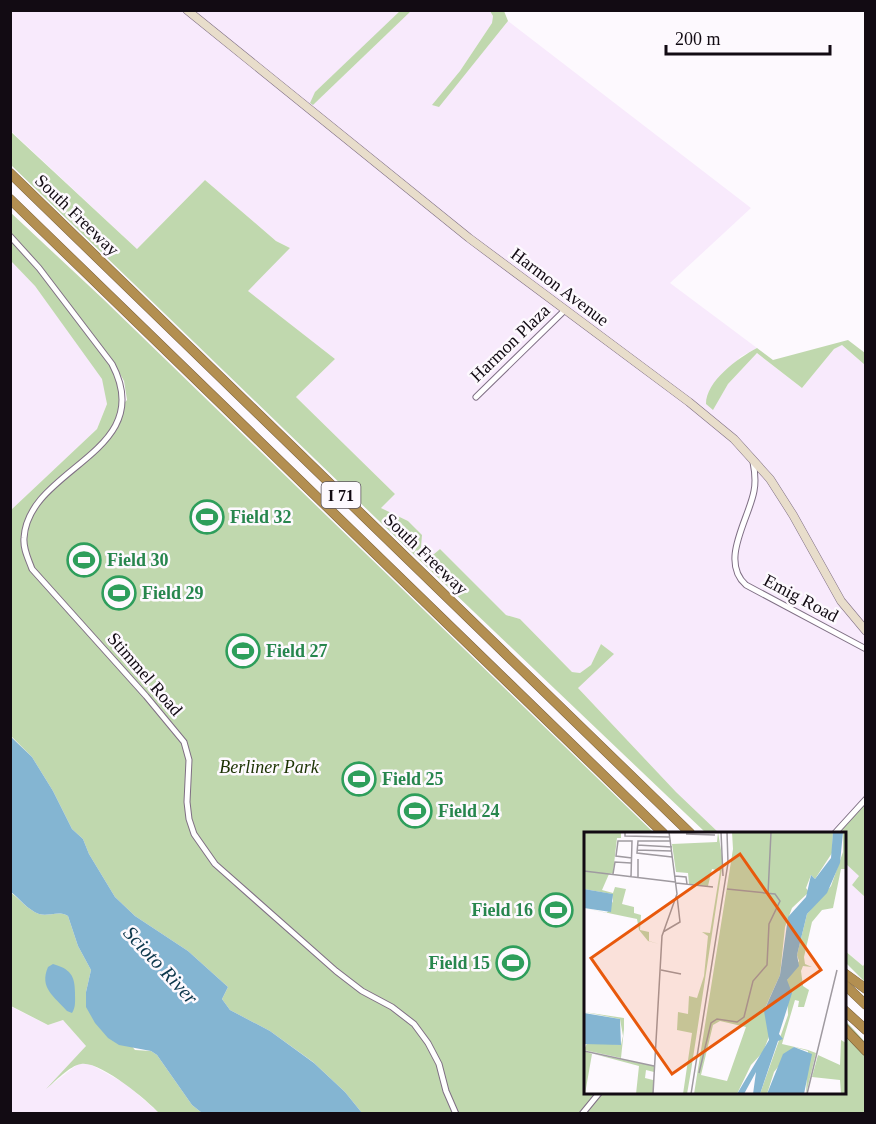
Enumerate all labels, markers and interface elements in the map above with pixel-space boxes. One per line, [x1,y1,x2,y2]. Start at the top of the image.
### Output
scale bar [666,18,830,56]
text: 200 m [675,29,721,49]
street label: South Freeway [31,170,123,260]
street label: Harmon Avenue [507,244,613,330]
street label: Harmon Plaza [466,300,554,386]
road number: I 71 [322,482,360,508]
sports icon: Field 32 [189,499,225,535]
place label: Field 32 [230,507,292,527]
street label: South Freeway [380,509,472,599]
sports icon: Field 30 [66,542,102,578]
place label: Field 30 [107,550,169,570]
street label: Emig Road [760,570,842,626]
sports icon: Field 29 [101,575,137,611]
place label: Field 29 [142,583,204,603]
street label: Stimmel Road [104,628,186,720]
sports icon: Field 27 [225,633,261,669]
place label: Field 27 [266,641,328,661]
park label: Berliner Park [219,757,320,777]
sports icon: Field 25 [341,761,377,797]
place label: Field 25 [382,769,444,789]
sports icon: Field 24 [397,793,433,829]
place label: Field 24 [438,801,500,821]
inset map [584,832,846,1094]
sports icon: Field 16 [538,892,574,928]
place label: Field 16 [472,900,533,920]
water label: Scioto River [119,922,203,1009]
sports icon: Field 15 [495,945,531,981]
place label: Field 15 [429,953,490,973]

